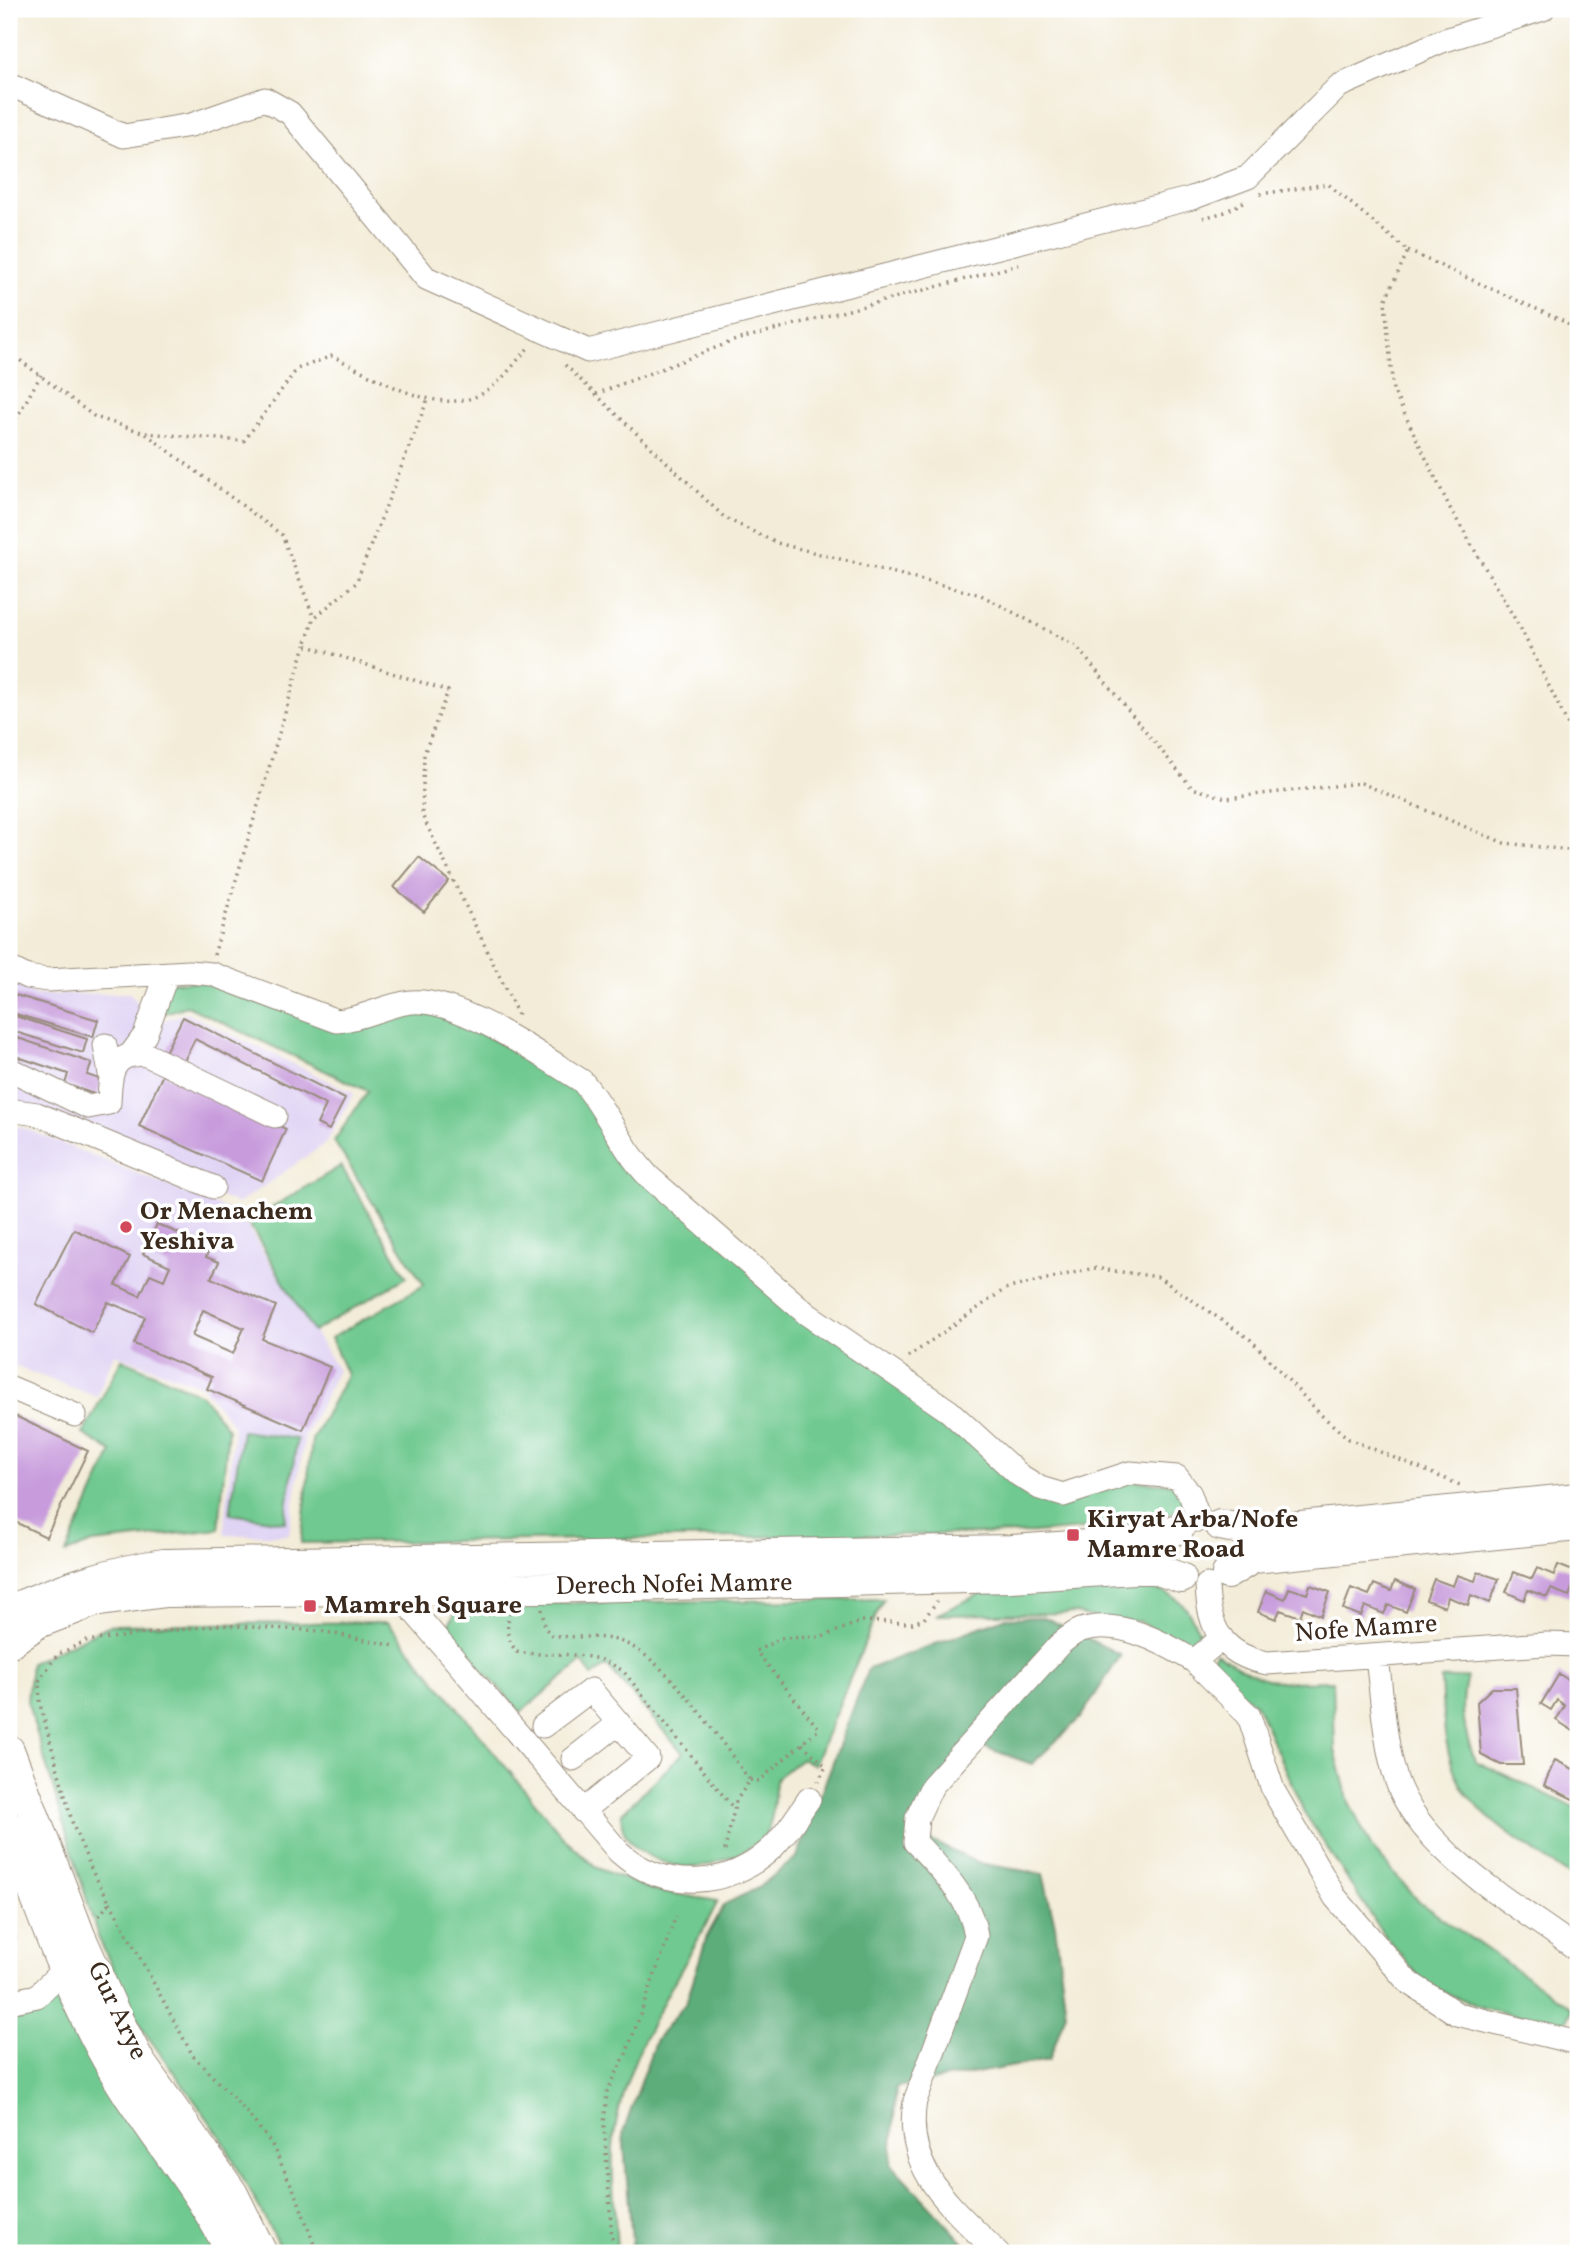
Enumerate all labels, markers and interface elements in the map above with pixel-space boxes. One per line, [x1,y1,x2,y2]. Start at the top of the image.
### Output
place label: Or Menachem Yeshiva [140,1194,313,1260]
marker: Or Menachem Yeshiva [118,1219,134,1235]
place label: Kiryat Arba/Nofe Mamre Road [1087,1502,1298,1568]
marker: Kiryat Arba/Nofe Mamre Road [1065,1527,1081,1543]
street label: Derech Nofei Mamre [555,1565,793,1605]
place label: Mamreh Square [324,1588,522,1624]
marker: Mamreh Square [302,1598,318,1614]
street label: Nofe Mamre [1293,1606,1439,1652]
street label: Gur Arye [78,1956,156,2066]

